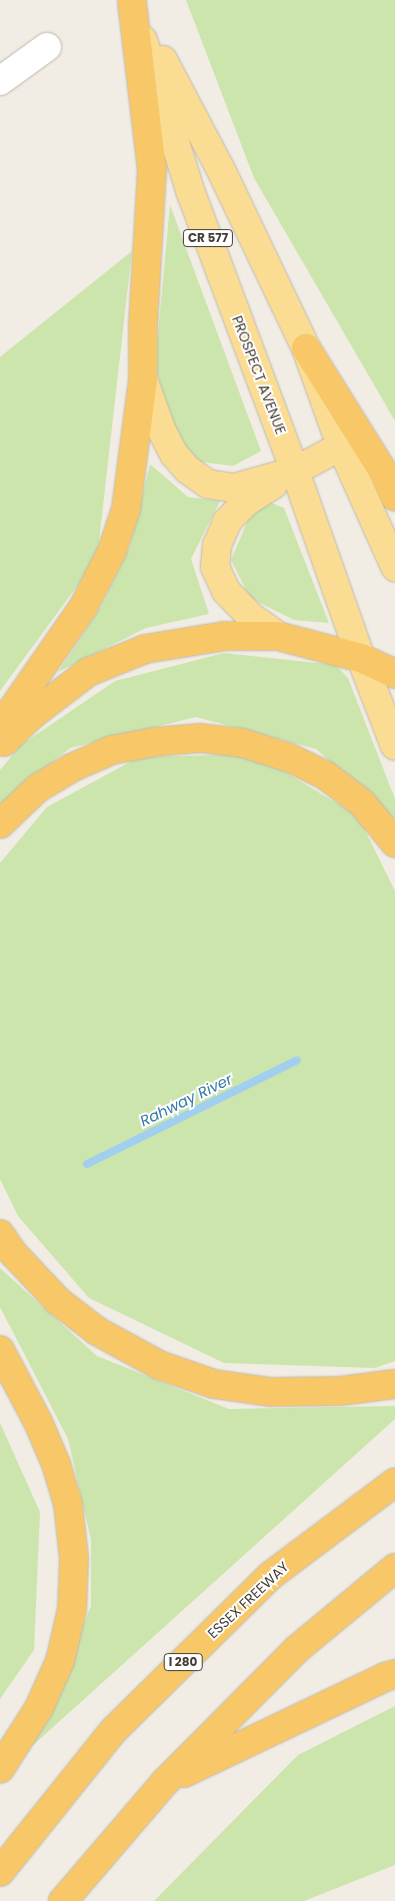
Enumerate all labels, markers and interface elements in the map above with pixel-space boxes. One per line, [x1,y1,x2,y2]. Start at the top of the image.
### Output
road number: CR 577 [182,228,234,248]
street label: PROSPECT AVENUE [229,313,289,437]
water label: Rahway River [137,1070,235,1130]
street label: ESSEX FREEWAY [204,1558,292,1642]
road number: I 280 [163,1652,203,1671]

